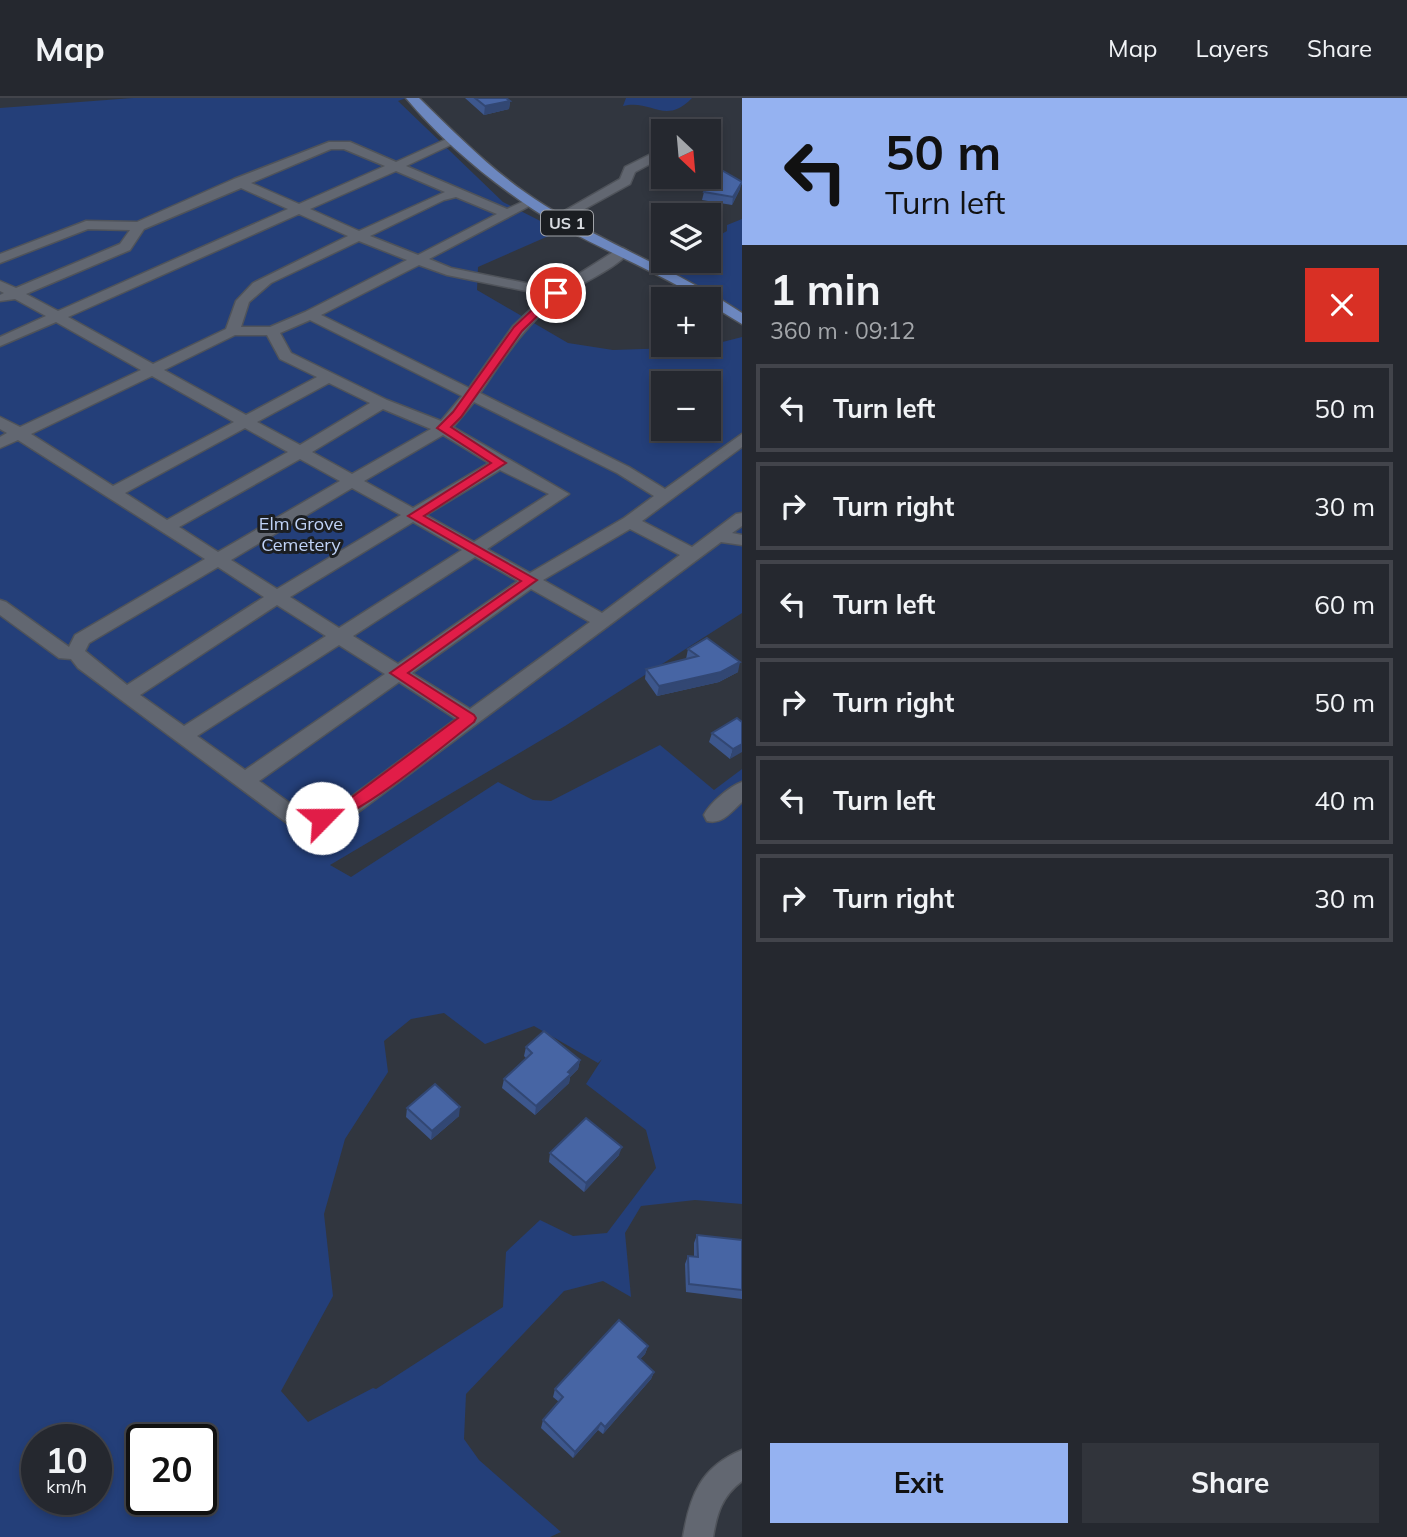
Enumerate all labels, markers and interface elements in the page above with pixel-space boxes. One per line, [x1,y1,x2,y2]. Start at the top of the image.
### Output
text: Map [35,28,105,69]
text: Map [1108,33,1157,63]
text: Layers [1195,33,1269,63]
text: Share [1307,33,1372,63]
north arrow [651,119,721,189]
map controls [651,119,721,441]
text: 50 m [885,121,1001,182]
icon: left [770,126,861,217]
text: Turn left [885,182,1005,222]
button: layers [651,203,721,273]
road number: US 1 [541,211,593,236]
pin [526,263,586,323]
text: 1 min [770,263,881,316]
button: close [1305,268,1379,342]
icon: arrive [537,274,575,312]
button: + [651,287,721,357]
text: 360 m · 09:12 [770,316,915,345]
button: − [651,371,721,441]
icon: left [774,389,812,427]
text: Turn left [833,392,935,425]
text: 50 m [1314,392,1375,425]
icon: right [774,487,812,525]
text: Turn right [833,490,954,523]
text: 30 m [1314,490,1375,523]
park label: Elm Grove Cemetery [259,512,343,556]
icon: left [774,585,812,623]
text: Turn left [833,588,935,621]
text: 60 m [1314,588,1375,621]
icon: right [774,683,812,721]
text: Turn right [833,686,954,719]
text: 50 m [1314,686,1375,719]
position arrow [285,781,359,855]
icon: left [774,781,812,819]
text: Turn left [833,784,935,817]
text: 40 m [1314,784,1375,817]
icon: right [774,879,812,917]
text: Turn right [833,882,954,915]
text: 30 m [1314,882,1375,915]
speed limit sign: 20 [126,1424,217,1515]
text: 10 [45,1438,88,1482]
button: Exit [770,1443,1068,1523]
button: Share [1082,1443,1379,1523]
text: km/h [46,1475,87,1498]

